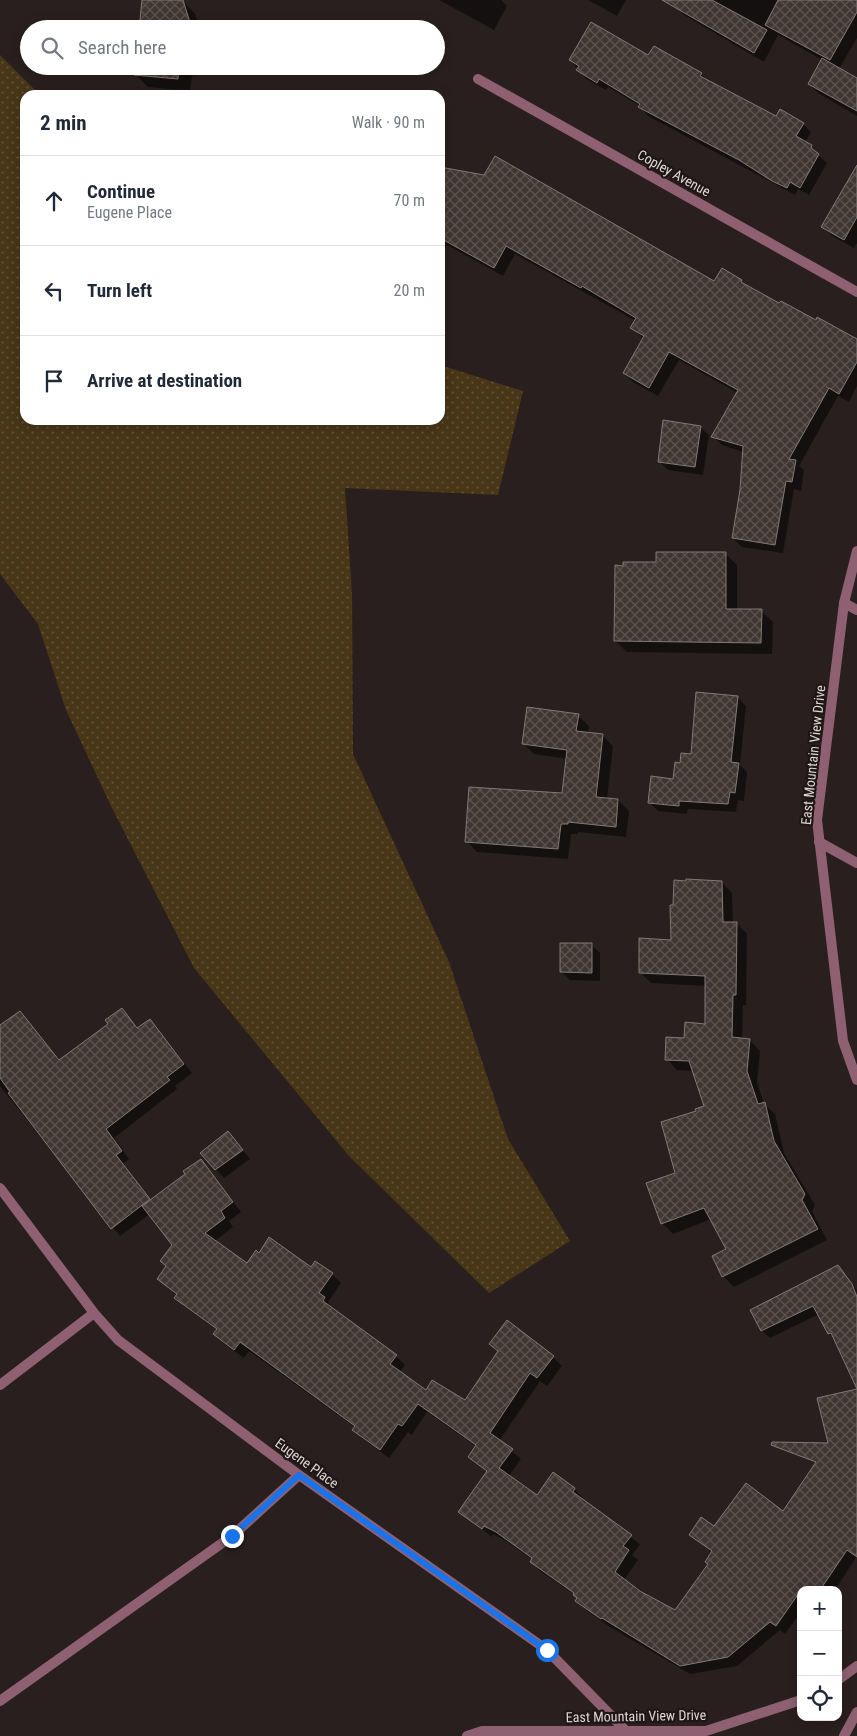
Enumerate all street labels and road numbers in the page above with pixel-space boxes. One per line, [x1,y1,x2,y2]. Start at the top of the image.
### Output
street label: Copley Avenue [635,146,714,200]
street label: East Mountain View Drive [798,684,828,826]
street label: Eugene Place [272,1435,342,1492]
street label: East Mountain View Drive [566,1707,707,1725]

